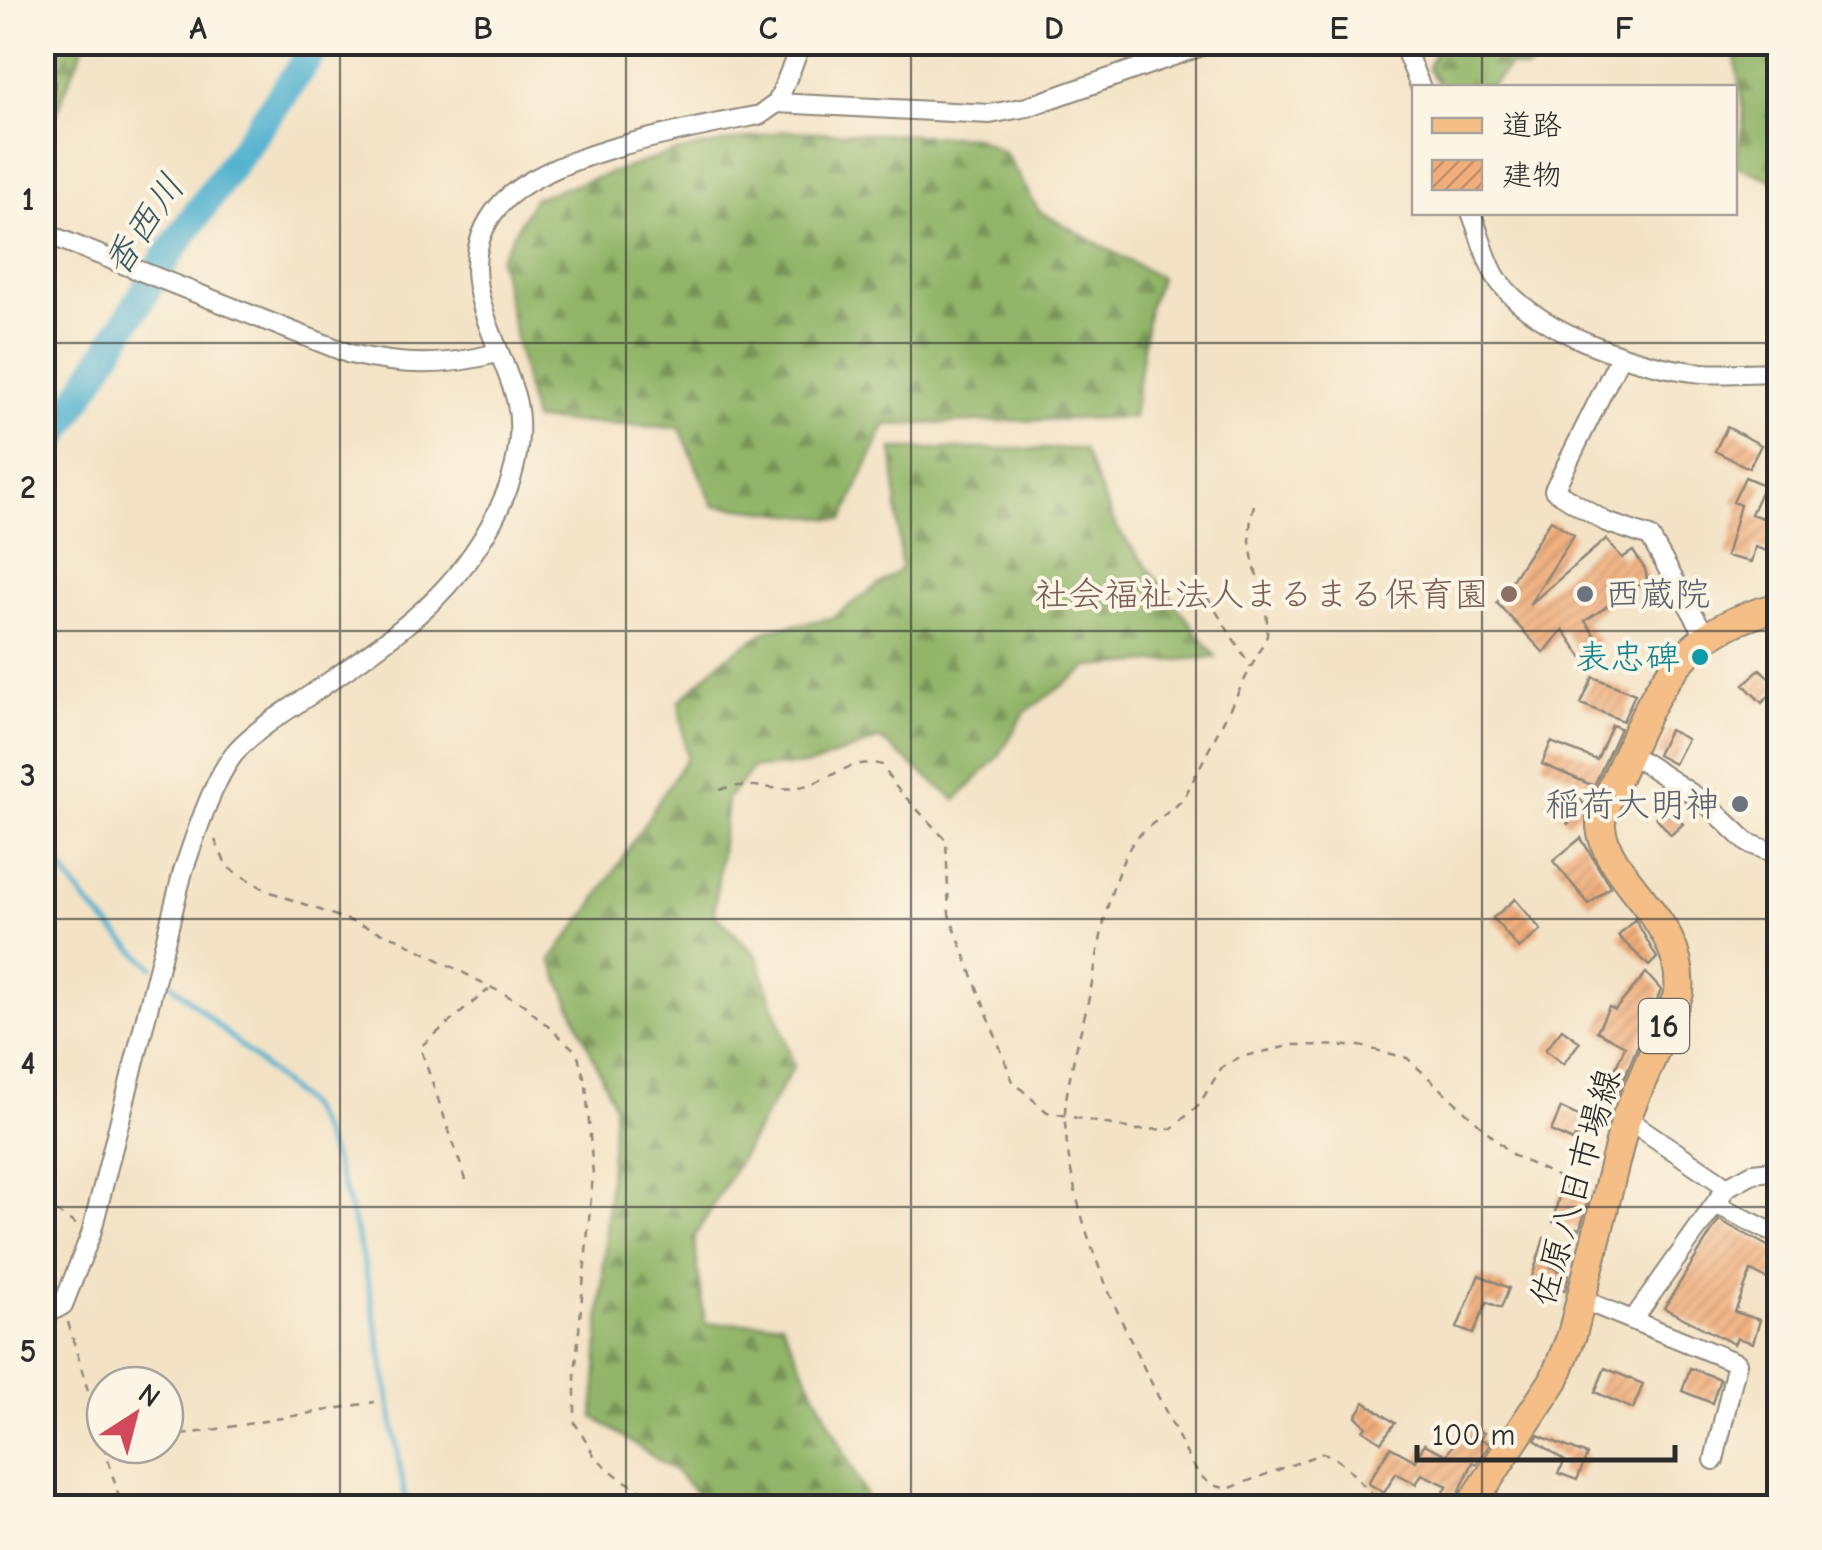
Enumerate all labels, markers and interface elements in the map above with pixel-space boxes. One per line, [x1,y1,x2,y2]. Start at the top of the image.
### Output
text: A [189,10,207,47]
text: B [473,10,493,47]
text: C [758,10,778,47]
text: D [1044,10,1064,47]
text: E [1330,10,1349,47]
text: F [1615,10,1634,47]
legend [1412,85,1737,215]
text: 道路 [1502,108,1562,143]
text: 建物 [1502,158,1562,193]
water label: 香西川 [94,166,194,285]
text: 1 [22,181,34,218]
text: 2 [20,469,36,506]
place label: 社会福祉法人まるまる保育園 [1034,574,1489,615]
place label: 西蔵院 [1605,574,1710,615]
marker: 社会福祉法人まるまる保育園 [1498,583,1520,605]
marker: 西蔵院 [1574,583,1596,605]
place label: 表忠碑 [1575,637,1680,678]
marker: 表忠碑 [1689,646,1711,668]
text: 3 [20,757,36,794]
place label: 稲荷大明神 [1545,784,1720,825]
marker: 稲荷大明神 [1729,793,1751,815]
road number: 16 [1639,999,1689,1053]
text: 4 [20,1045,36,1082]
street label: 佐原八日市場線 [1522,1064,1629,1311]
text: 5 [20,1333,37,1370]
north arrow [85,1365,185,1465]
text: N [132,1377,166,1414]
scale bar [1417,1400,1674,1462]
text: 100 m [1432,1418,1515,1453]

